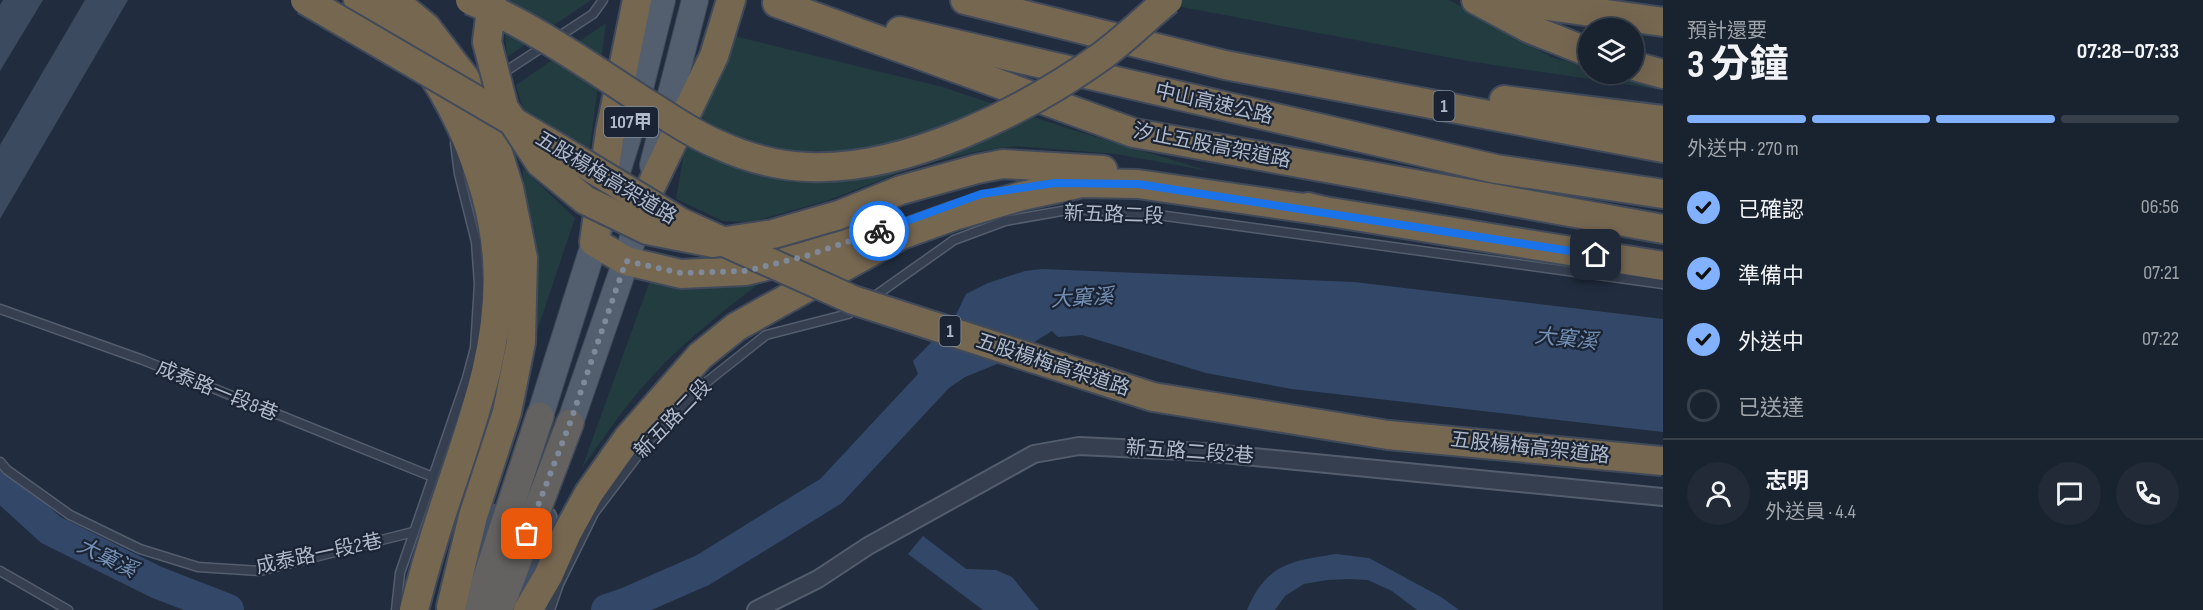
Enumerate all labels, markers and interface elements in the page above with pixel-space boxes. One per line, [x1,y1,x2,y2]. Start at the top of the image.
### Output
map controls [1578,18,1644,84]
button: layers [1578,18,1644,84]
text: 預計還要 [1687,19,1767,43]
text: 07:28–07:33 [2077,38,2179,65]
text: 3 分鐘 [1687,42,1789,89]
street label: 中山高速公路 [1153,79,1275,129]
road number: 1 [1434,91,1454,121]
road number: 107甲 [604,107,658,137]
street label: 汐止五股高架道路 [1131,119,1293,173]
street label: 五股楊梅高架道路 [531,127,681,229]
text: 外送中 · 270 m [1687,137,1798,161]
icon: check [1687,191,1720,224]
text: 06:56 [2141,195,2179,219]
text: 已確認 [1738,197,1804,224]
courier [849,201,909,261]
street label: 新五路二段 [1064,201,1164,229]
icon: bike [863,215,896,248]
pin [1570,229,1621,280]
icon: home [1579,238,1612,271]
icon: check [1687,257,1720,290]
text: 07:21 [2143,261,2179,285]
text: 準備中 [1738,263,1804,290]
water label: 大窠溪 [1050,284,1117,312]
road number: 1 [940,316,960,346]
water label: 大窠溪 [1533,323,1602,355]
icon: check [1687,323,1720,356]
text: 07:22 [2142,327,2179,351]
street label: 五股楊梅高架道路 [973,329,1133,401]
text: 外送中 [1738,329,1804,356]
street label: 成泰路一段8巷 [153,356,281,426]
street label: 新五路二段 [630,375,716,463]
text: 已送達 [1738,395,1804,422]
street label: 五股楊梅高架道路 [1449,428,1611,468]
street label: 新五路二段2巷 [1125,436,1255,468]
button: person [1687,462,1750,525]
button: chat [2038,462,2101,525]
button: phone [2116,462,2179,525]
text: 志明 [1765,468,1809,495]
text: 外送員 · 4.4 [1765,500,1856,524]
pin [501,508,552,559]
icon: bag [510,517,543,550]
street label: 成泰路一段2巷 [254,529,384,579]
water label: 大窠溪 [73,533,143,584]

